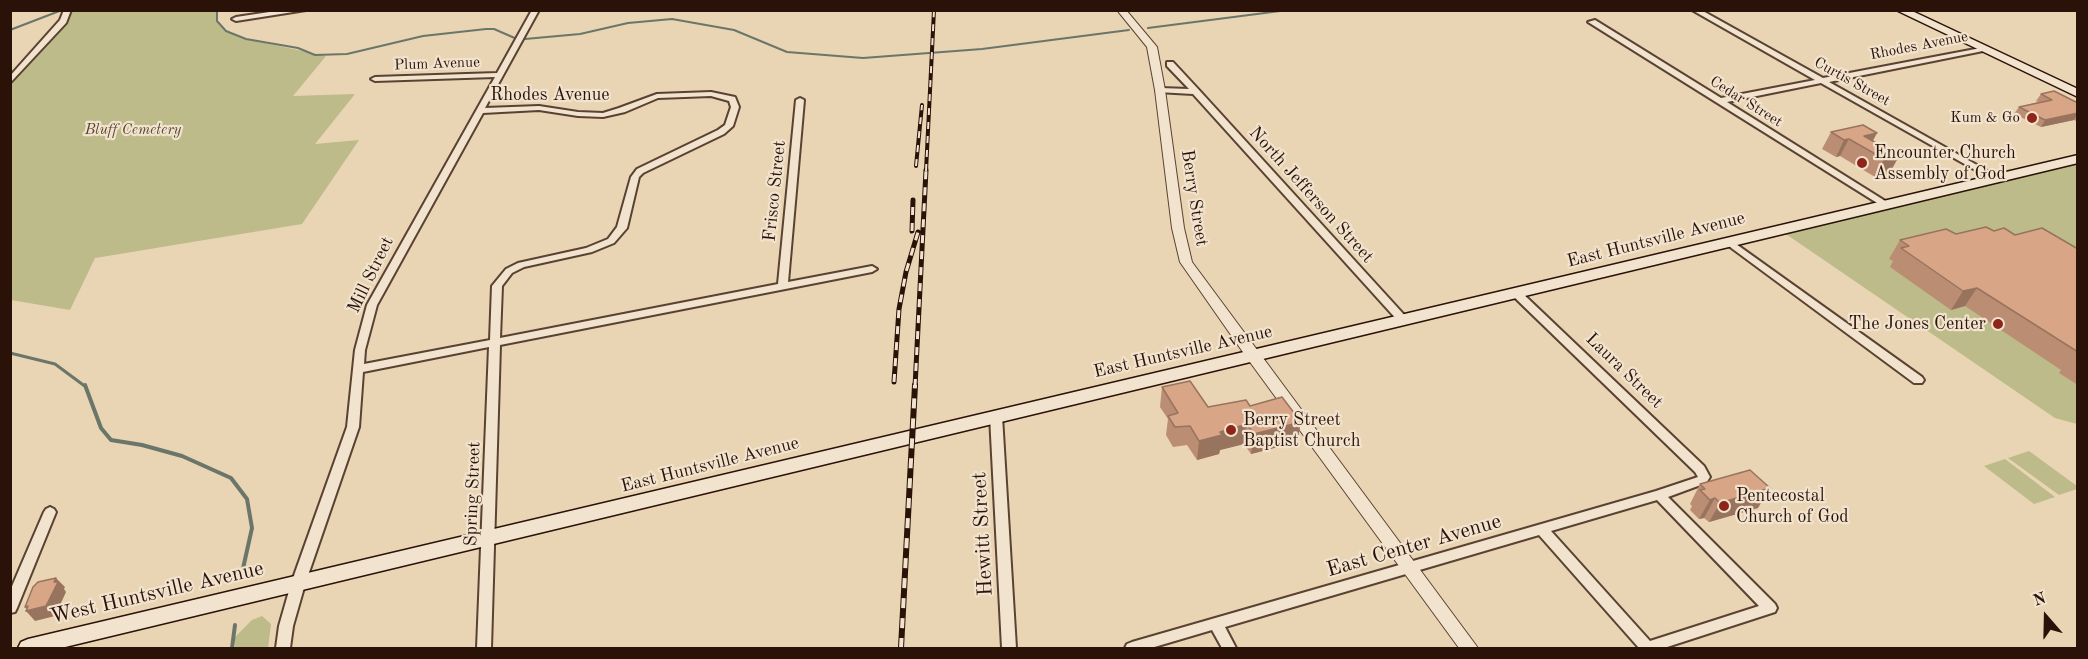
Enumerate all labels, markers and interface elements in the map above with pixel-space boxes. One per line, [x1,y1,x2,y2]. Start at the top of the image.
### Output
street label: Rhodes Avenue [1868,28,1970,64]
street label: Plum Avenue [394,54,480,74]
street label: Curtis Street [1811,54,1893,110]
street label: Cedar Street [1706,73,1786,131]
street label: Rhodes Avenue [490,84,610,106]
place label: Kum & Go [1950,109,2020,127]
marker: Kum & Go [2025,111,2039,125]
park label: Bluff Cemetery [85,121,181,139]
street label: North Jefferson Street [1244,122,1378,268]
street label: Frisco Street [759,139,791,243]
place label: Encounter Church Assembly of God [1874,142,2016,184]
street label: Berry Street [1176,148,1212,248]
marker: Encounter Church Assembly of God [1855,156,1869,170]
street label: East Huntsville Avenue [1565,207,1747,273]
street label: Mill Street [343,233,399,317]
place label: The Jones Center [1849,313,1986,335]
marker: The Jones Center [1991,317,2005,331]
street label: East Huntsville Avenue [1092,321,1274,383]
street label: Laura Street [1581,329,1667,413]
place label: Berry Street Baptist Church [1243,409,1360,452]
marker: Berry Street Baptist Church [1224,423,1238,437]
street label: East Huntsville Avenue [619,432,801,498]
street label: Spring Street [460,441,486,547]
street label: Hewitt Street [967,471,999,597]
place label: Pentecostal Church of God [1736,485,1849,528]
marker: Pentecostal Church of God [1717,499,1731,513]
street label: East Center Avenue [1324,509,1504,583]
street label: West Huntsville Avenue [48,556,266,630]
north arrow [2016,587,2076,647]
text: N [2031,590,2048,610]

